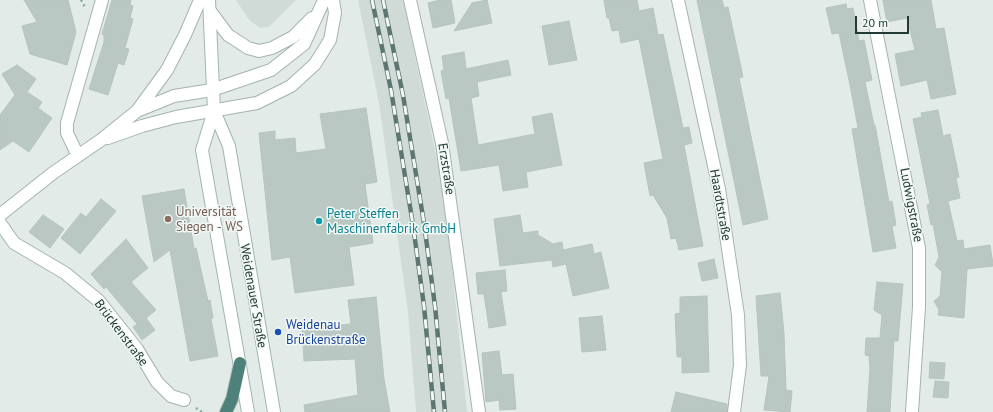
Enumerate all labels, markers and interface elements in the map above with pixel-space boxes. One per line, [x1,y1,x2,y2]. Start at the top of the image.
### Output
scale bar [857,8,911,34]
text: 20 m [862,15,888,30]
street label: Erzstraße [434,142,458,196]
street label: Ludwigstraße [896,166,926,244]
street label: Haardtstraße [706,168,734,242]
place label: Universität Siegen - WS [176,204,243,235]
place label: Peter Steffen Maschinenfabrik GmbH [327,206,456,237]
marker: Universität Siegen - WS [163,214,173,224]
marker: Peter Steffen Maschinenfabrik GmbH [314,216,324,226]
street label: Weidenauer Straße [236,243,270,349]
street label: Brückenstraße [91,296,151,370]
place label: Weidenau Brückenstraße [286,317,366,348]
marker: Weidenau Brückenstraße [273,327,283,337]

